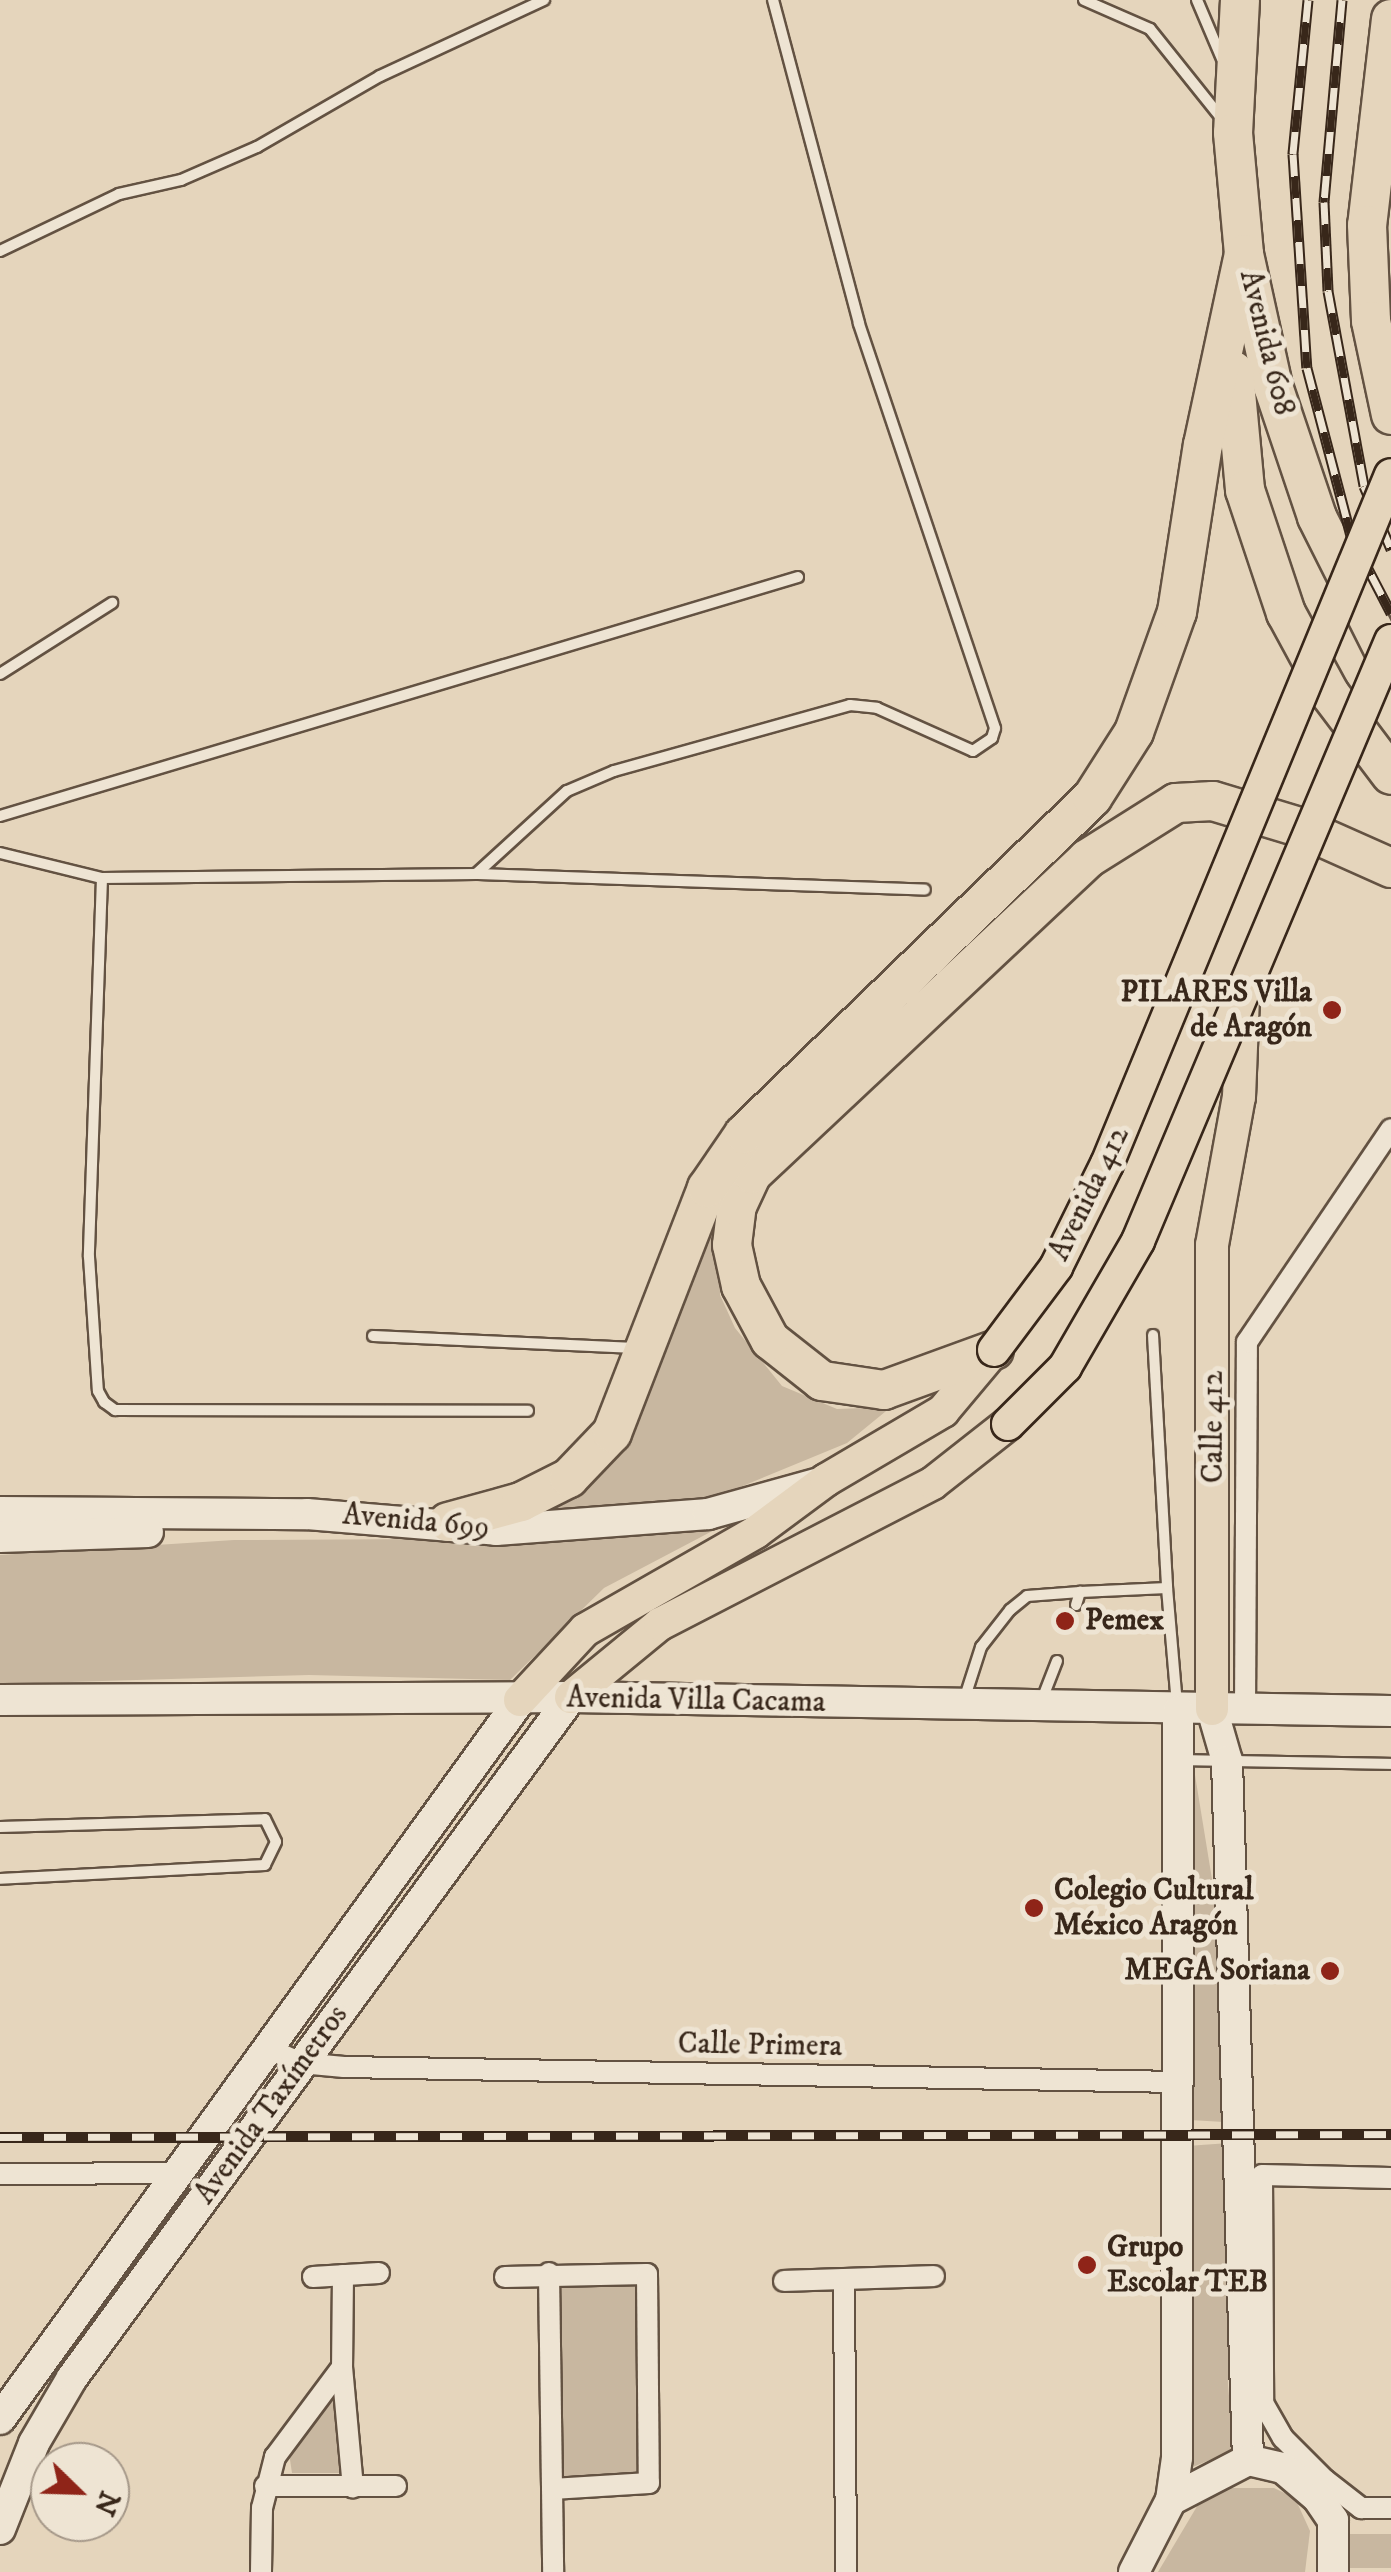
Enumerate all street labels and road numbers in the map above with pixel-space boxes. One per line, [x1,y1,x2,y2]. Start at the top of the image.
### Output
street label: Avenida 608 [1231,267,1301,419]
street label: Avenida 412 [1042,1121,1138,1267]
street label: Calle 412 [1196,1371,1232,1483]
street label: Avenida 699 [341,1498,491,1546]
street label: Avenida Villa Cacama [566,1681,826,1721]
street label: Avenida Taxímetros [188,1999,356,2211]
street label: Calle Primera [677,2027,843,2065]

